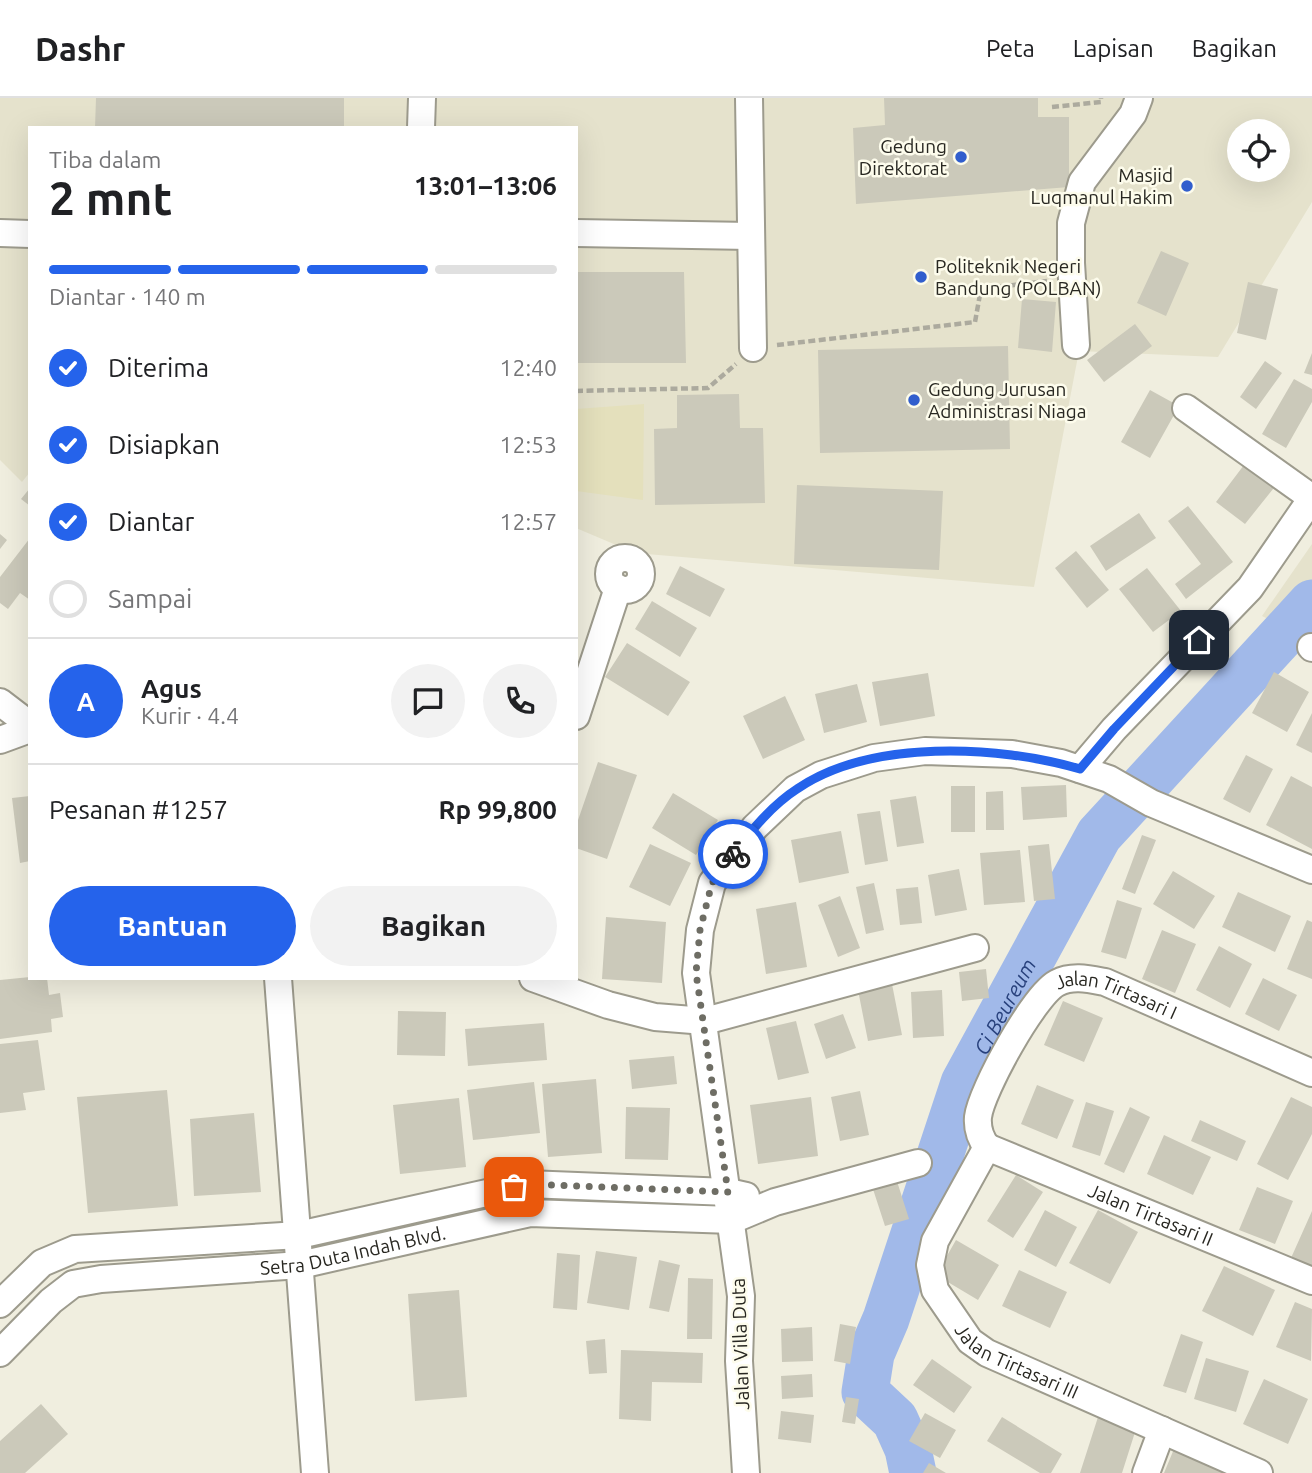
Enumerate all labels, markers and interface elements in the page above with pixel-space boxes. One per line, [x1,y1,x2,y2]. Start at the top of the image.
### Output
text: Dashr [35,30,125,67]
text: Peta [986,35,1035,62]
text: Lapisan [1073,35,1154,62]
text: Bagikan [1192,35,1277,62]
map controls [1227,119,1290,182]
button: locate [1227,119,1290,182]
place label: Gedung Direktorat [859,135,948,179]
text: Tiba dalam [49,147,161,172]
marker: Gedung Direktorat [953,149,969,165]
place label: Masjid Luqmanul Hakim [1031,164,1173,208]
text: 13:01–13:06 [414,171,557,200]
text: 2 mnt [49,172,172,224]
marker: Masjid Luqmanul Hakim [1179,178,1195,194]
place label: Politeknik Negeri Bandung (POLBAN) [935,255,1101,299]
marker: Politeknik Negeri Bandung (POLBAN) [913,269,929,285]
text: Diantar · 140 m [49,284,206,309]
icon: check [49,349,87,387]
text: Diterima [108,353,209,382]
text: 12:40 [499,355,557,380]
place label: Gedung Jurusan Administrasi Niaga [928,378,1086,422]
marker: Gedung Jurusan Administrasi Niaga [906,392,922,408]
icon: check [49,426,87,464]
text: Disiapkan [108,430,220,459]
text: 12:53 [499,432,557,457]
icon: check [49,503,87,541]
text: Diantar [108,507,194,536]
text: 12:57 [499,509,557,534]
text: Sampai [108,584,192,613]
pin [1169,610,1229,670]
icon: home [1180,621,1218,659]
button: chat [391,664,465,738]
button: phone [483,664,557,738]
text: Agus [141,674,202,703]
text: A [77,687,95,716]
text: Kurir · 4.4 [141,703,239,728]
text: Pesanan #1257 [49,795,228,824]
text: Rp 99,800 [438,795,557,824]
courier [698,819,768,889]
icon: bike [714,835,752,873]
button: Bantuan [49,886,296,966]
button: Bagikan [310,886,557,966]
water label: Ci Beureum [969,954,1040,1059]
street label: Jalan Tirtasari I [1051,967,1180,1023]
pin [484,1157,544,1217]
icon: bag [495,1168,533,1206]
street label: Jalan Tirtasari II [1085,1179,1216,1250]
street label: Setra Duta Indah Blvd. [259,1221,448,1279]
street label: Jalan Villa Duta [727,1278,753,1410]
street label: Jalan Tirtasari III [951,1320,1082,1403]

